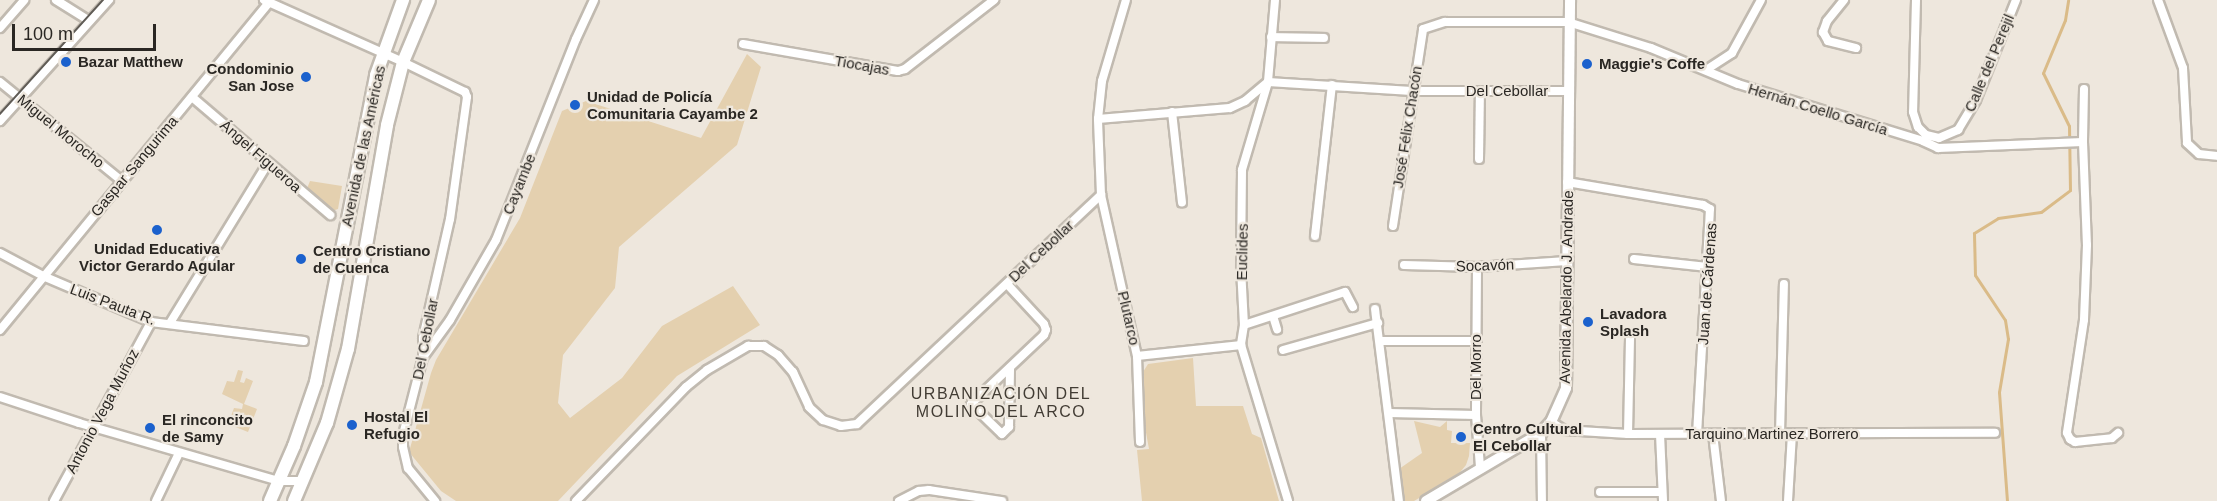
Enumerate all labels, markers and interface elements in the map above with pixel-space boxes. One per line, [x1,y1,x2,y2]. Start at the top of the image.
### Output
scale bar [15,12,159,50]
street label: Calle del Perejil [1960,12,2018,114]
text: 100 m [23,24,73,44]
street label: Tiocajas [833,51,891,79]
place label: Bazar Matthew [78,53,183,71]
marker: Bazar Matthew [59,55,73,69]
place label: Maggie's Coffe [1599,55,1705,73]
marker: Maggie's Coffe [1580,57,1594,71]
place label: Condominio San Jose [207,59,294,94]
street label: Avenida de las Américas [337,64,389,228]
street label: José Félix Chacón [1388,65,1426,189]
marker: Condominio San Jose [299,70,313,84]
street label: Hernán Coello García [1746,79,1890,139]
street label: Del Cebollar [1466,82,1548,100]
place label: Unidad de Policía Comunitaria Cayambe 2 [587,87,758,122]
street label: Miguel Morocho [14,90,108,172]
marker: Unidad de Policía Comunitaria Cayambe 2 [568,98,582,112]
street label: Gaspar Sangurima [87,112,181,220]
street label: Ángel Figueroa [217,116,305,196]
street label: Cayambe [499,151,539,217]
street label: Avenida Abelardo J. Andrade [1555,189,1577,385]
street label: Del Cebollar [1005,216,1077,286]
street label: Juan de Cárdenas [1694,222,1720,346]
marker: Unidad Educativa Victor Gerardo Agular [150,223,164,237]
street label: Euclides [1233,223,1251,281]
place label: Unidad Educativa Victor Gerardo Agular [79,239,235,274]
place label: Centro Cristiano de Cuenca [313,241,431,276]
marker: Centro Cristiano de Cuenca [294,252,308,266]
street label: Socavón [1456,255,1514,275]
street label: Luis Pauta R. [68,279,158,329]
street label: Plutarco [1114,289,1144,347]
street label: Del Cebollar [408,297,442,381]
place label: Lavadora Splash [1600,304,1667,339]
marker: Lavadora Splash [1581,315,1595,329]
street label: Del Morro [1467,334,1485,400]
street label: Antonio Vega Muñoz [62,346,142,476]
district label: URBANIZACIÓN DEL MOLINO DEL ARCO [911,384,1091,422]
place label: Hostal El Refugio [364,407,428,442]
place label: El rinconcito de Samy [162,410,253,445]
marker: Hostal El Refugio [345,418,359,432]
place label: Centro Cultural El Cebollar [1473,419,1582,454]
marker: El rinconcito de Samy [143,421,157,435]
street label: Tarquino Martinez Borrero [1685,425,1859,443]
marker: Centro Cultural El Cebollar [1454,430,1468,444]

